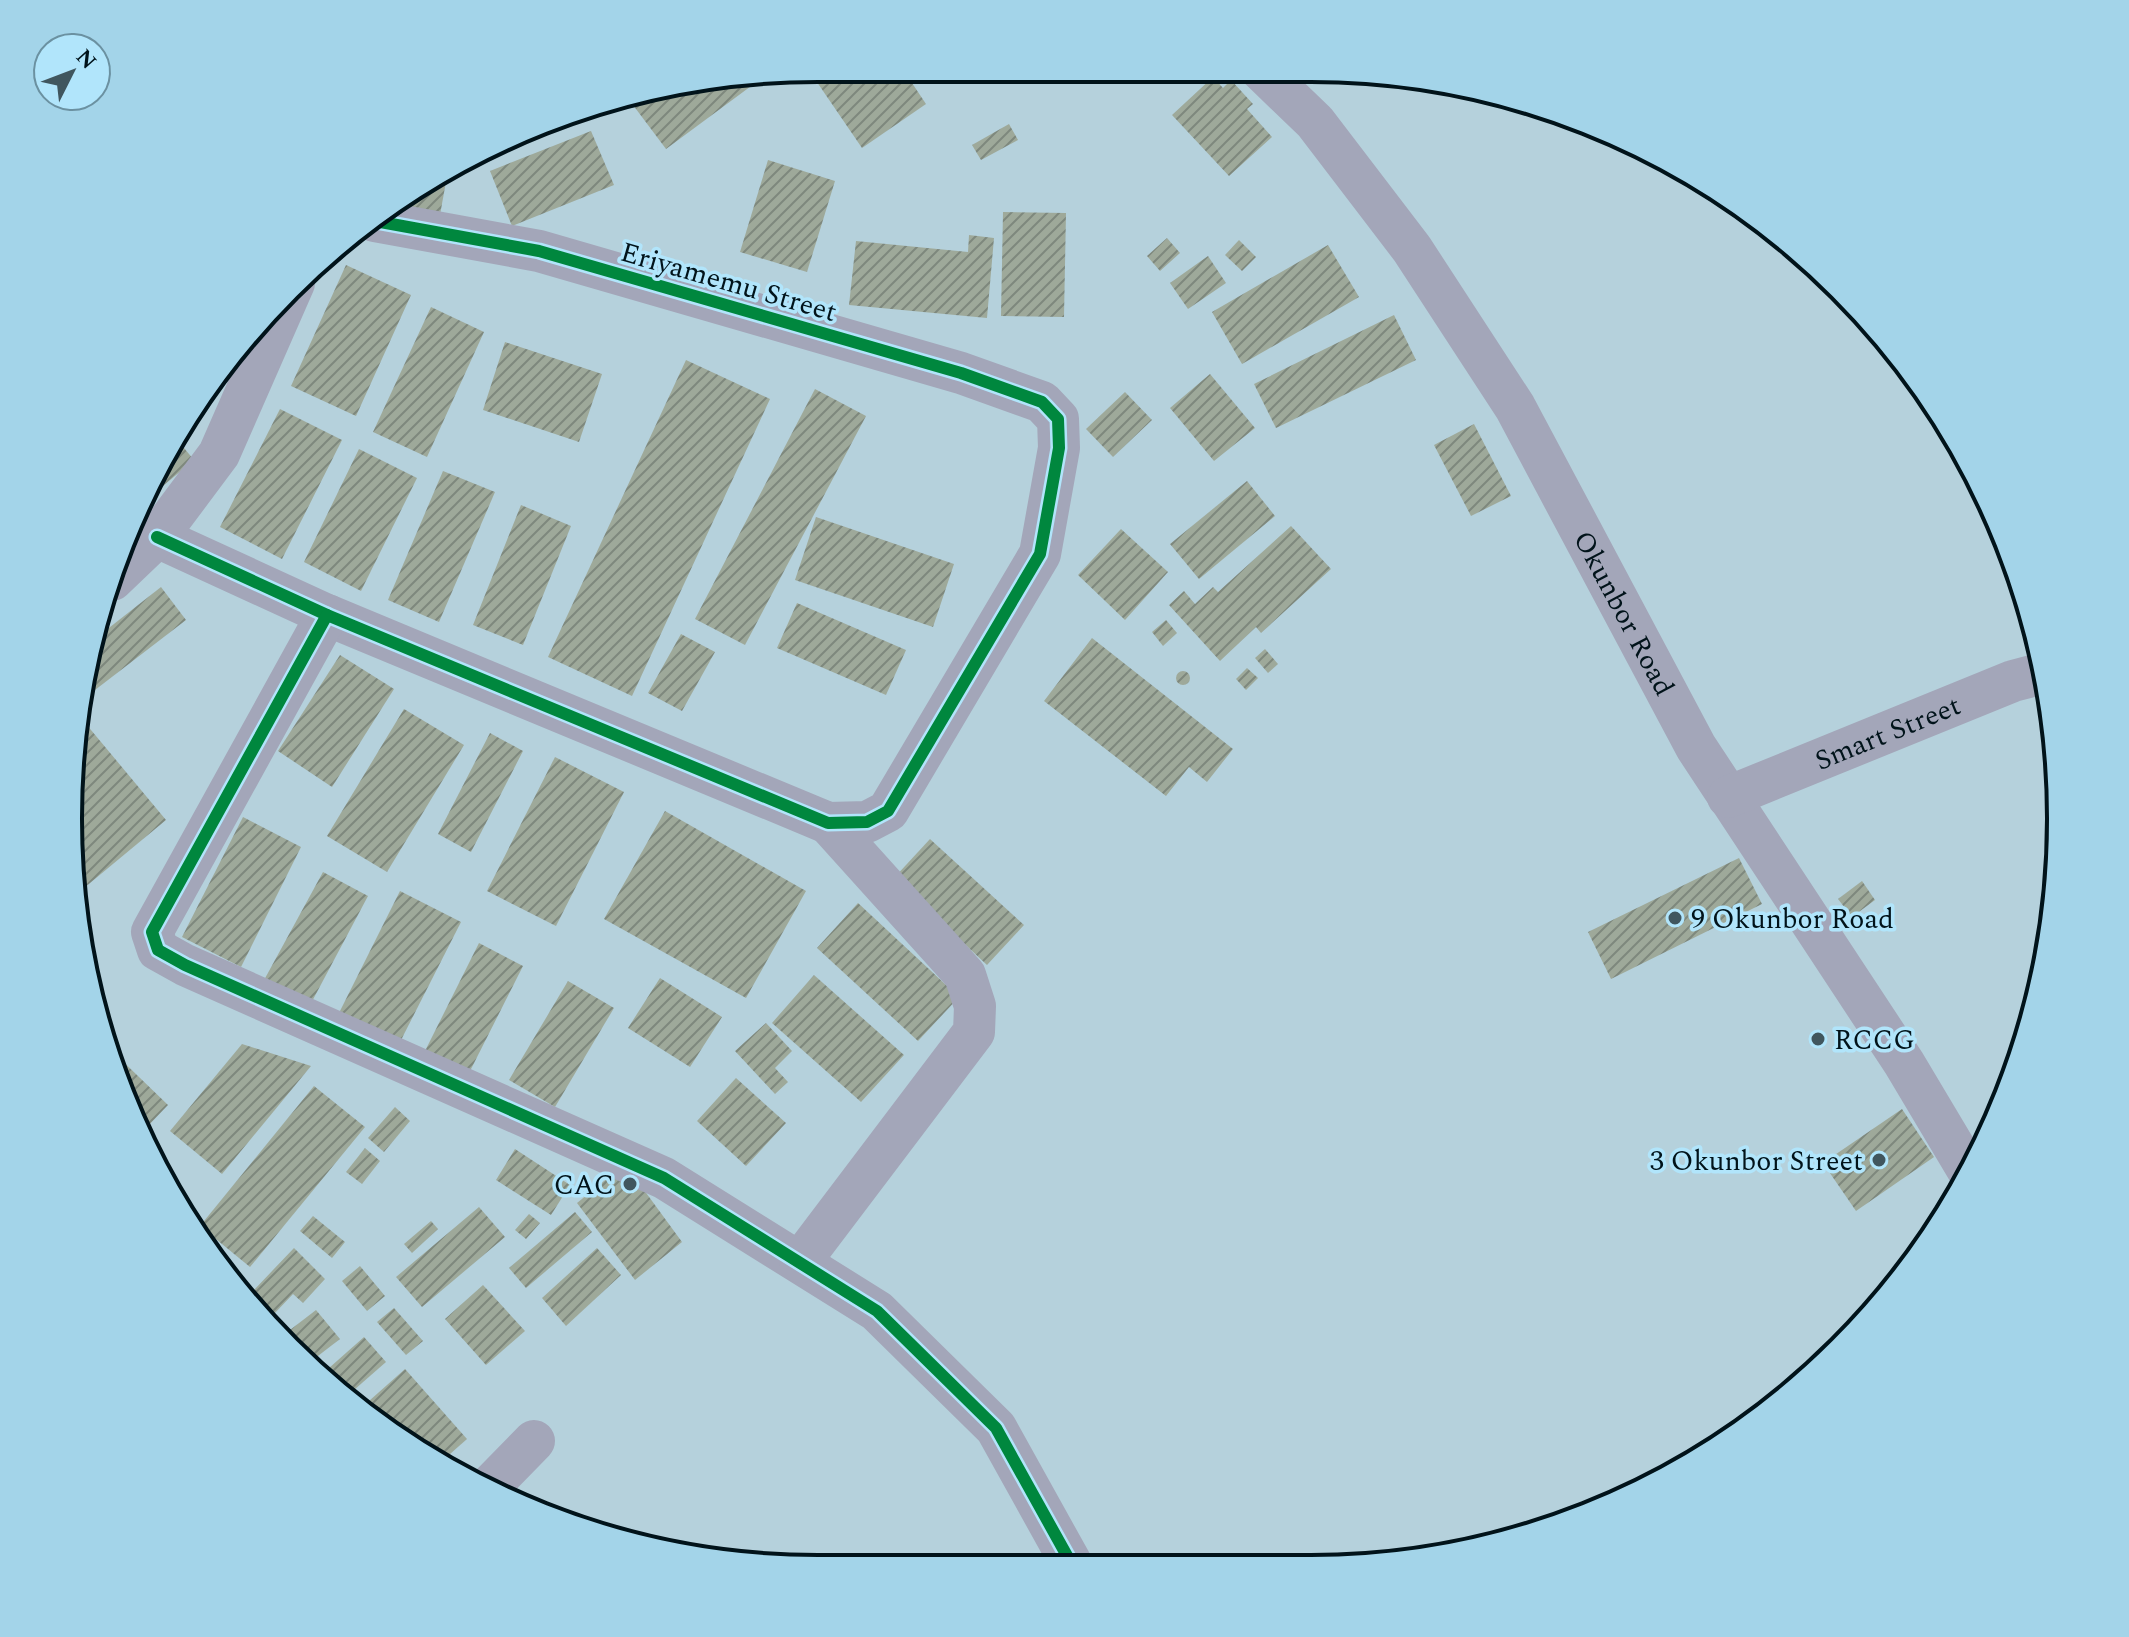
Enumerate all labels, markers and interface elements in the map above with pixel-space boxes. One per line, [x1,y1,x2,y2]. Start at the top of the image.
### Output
north arrow [32,32,112,112]
text: N [67,42,104,77]
street label: Eriyamemu Street [615,231,842,334]
street label: Okunbor Road [1562,523,1685,704]
street label: Smart Street [1808,685,1967,783]
place label: 9 Okunbor Road [1691,898,1894,941]
marker: 9 Okunbor Road [1666,909,1684,927]
place label: RCCG [1834,1019,1915,1062]
marker: RCCG [1809,1030,1827,1048]
place label: 3 Okunbor Street [1650,1140,1863,1183]
marker: 3 Okunbor Street [1870,1151,1888,1169]
place label: CAC [554,1164,614,1207]
marker: CAC [621,1175,639,1193]

